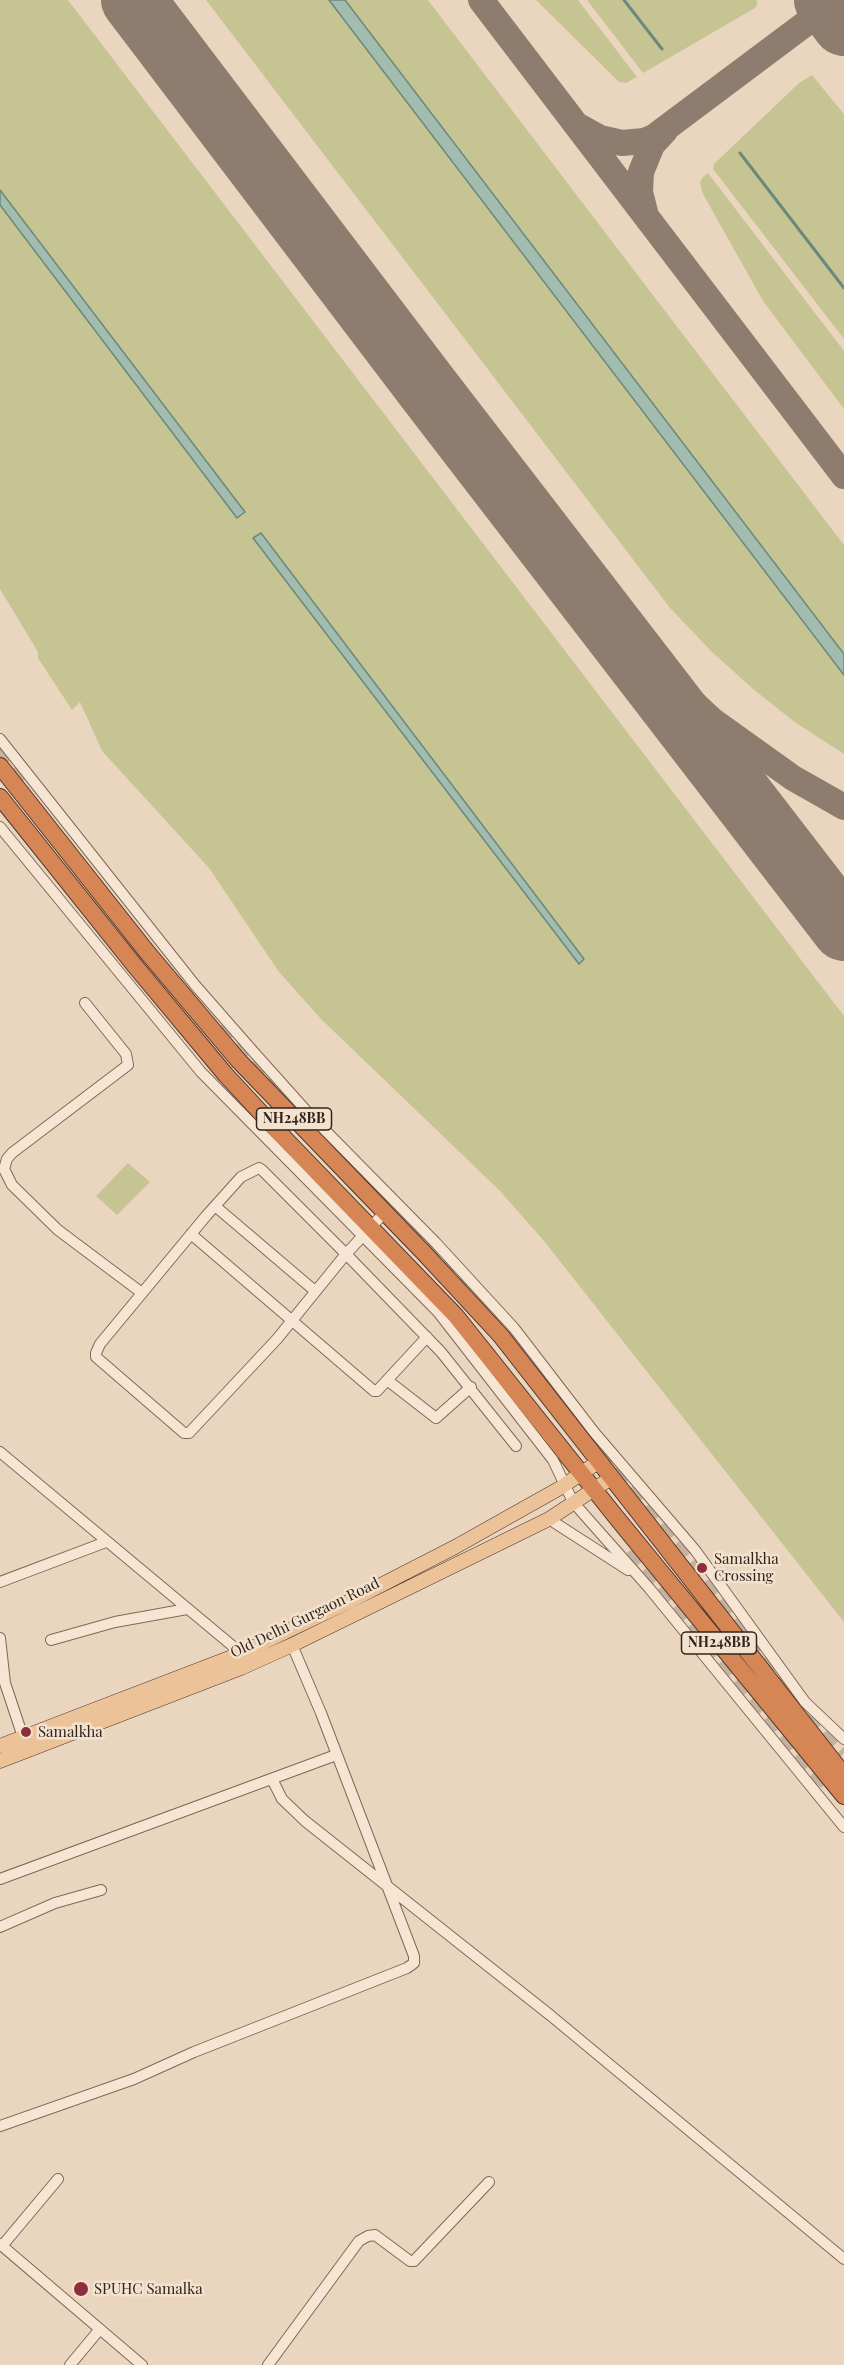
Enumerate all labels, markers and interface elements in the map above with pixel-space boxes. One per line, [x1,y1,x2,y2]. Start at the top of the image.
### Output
road number: NH248BB [256,1108,332,1130]
place label: Samalkha Crossing [714,1550,779,1585]
marker: Samalkha Crossing [695,1561,709,1575]
street label: Old Delhi Gurgaon Road [228,1574,382,1662]
road number: NH248BB [682,1632,756,1654]
place label: Samalkha [38,1723,103,1741]
marker: Samalkha [19,1725,33,1739]
marker: SPUHC Samalka [72,2280,90,2298]
place label: SPUHC Samalka [94,2280,203,2298]

